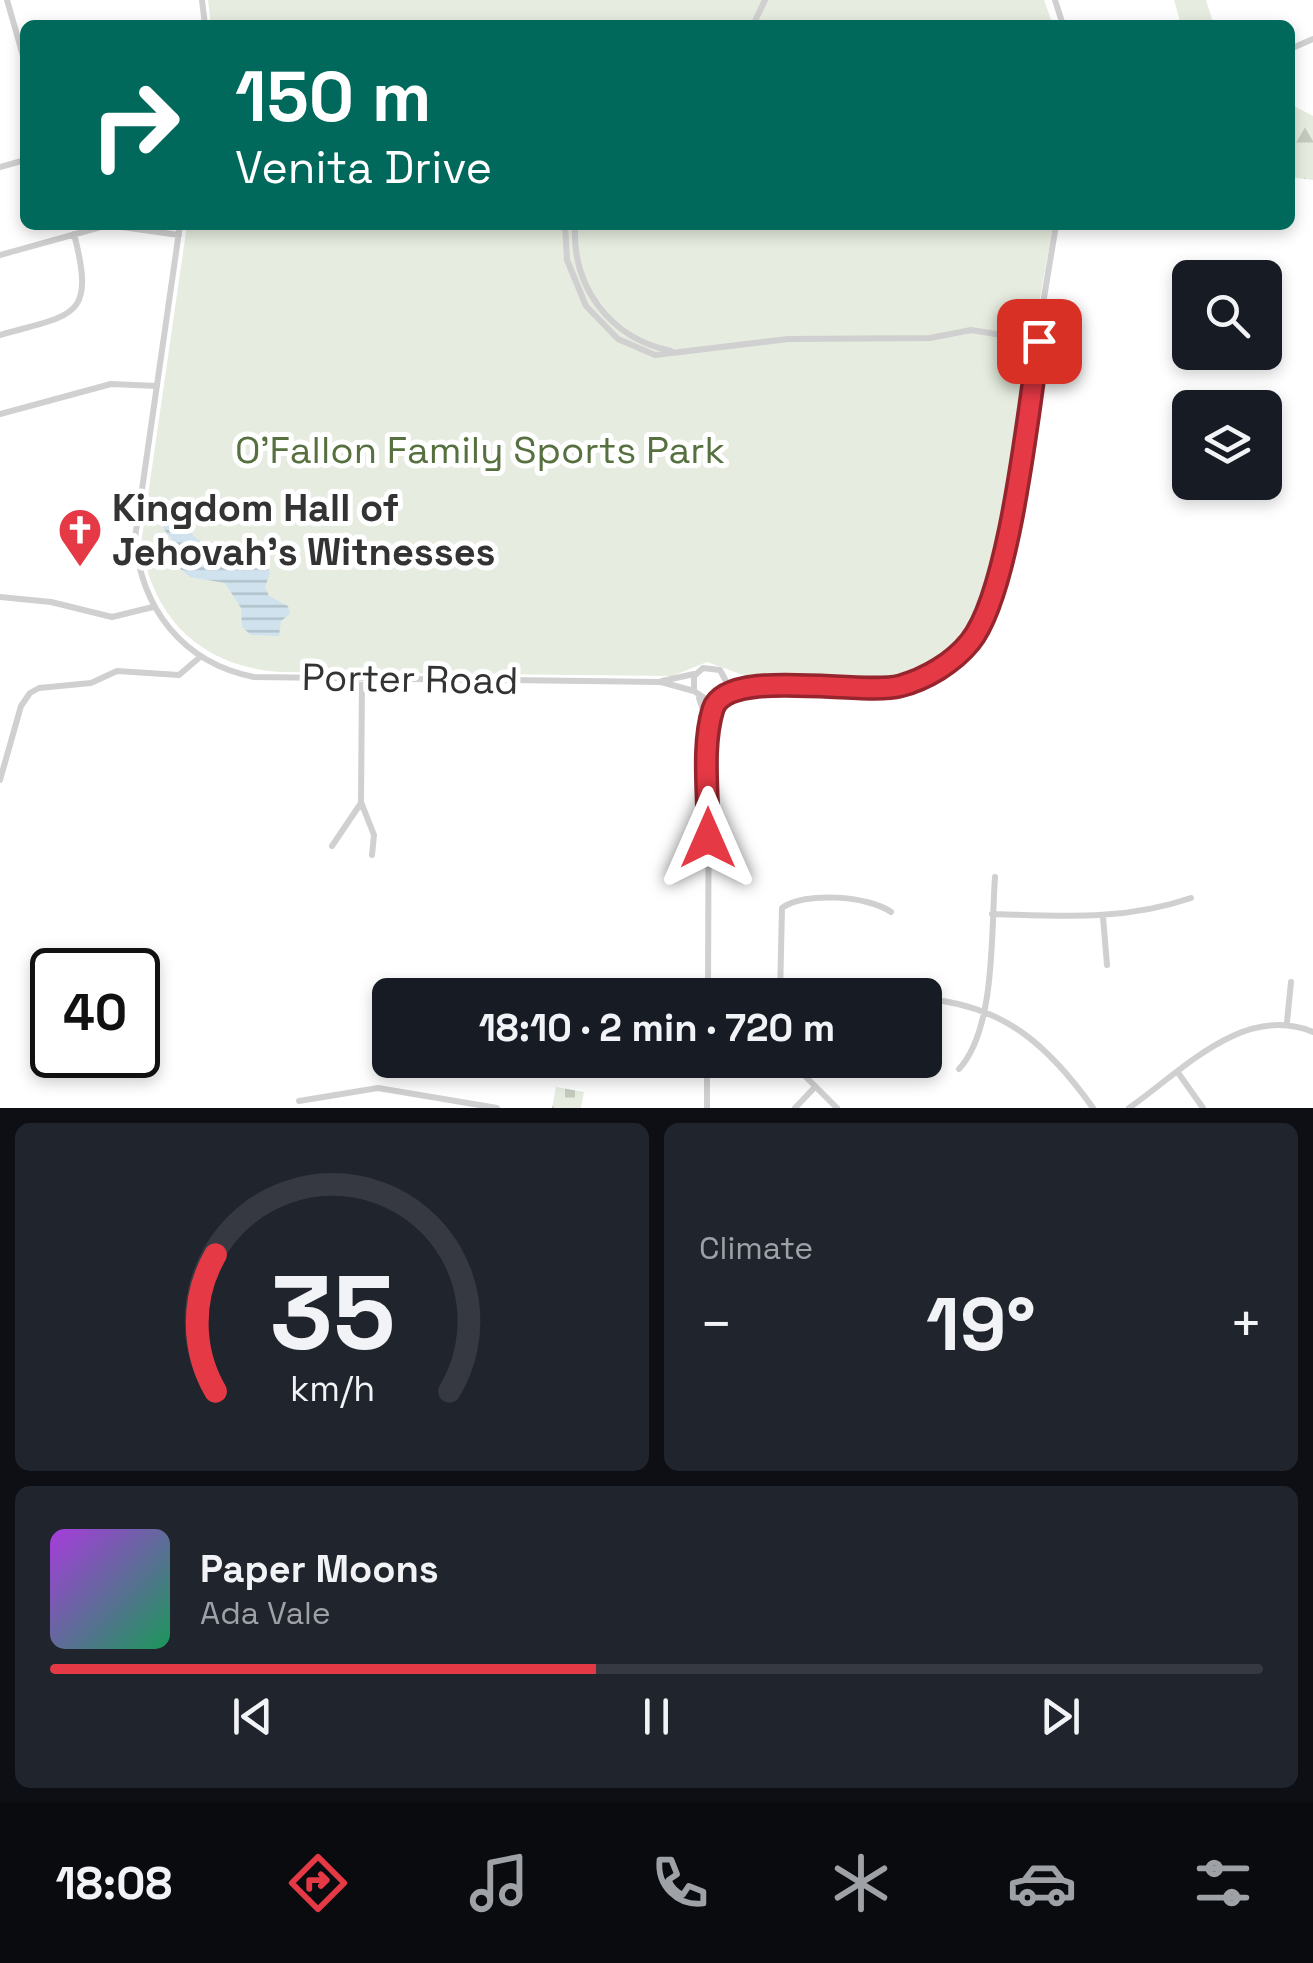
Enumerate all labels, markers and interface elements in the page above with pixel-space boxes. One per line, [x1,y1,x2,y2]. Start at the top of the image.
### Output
text: 150 m [235,52,432,141]
icon: right [70,60,200,190]
text: Venita Drive [235,139,492,196]
map controls [1172,260,1282,500]
button: search [1172,260,1282,370]
pin [997,299,1082,384]
icon: arrive [1012,314,1067,369]
button: layers [1172,390,1282,500]
park label: O'Fallon Family Sports Park [235,426,725,474]
place label: Kingdom Hall of Jehovah's Witnesses [112,484,496,576]
church icon: Kingdom Hall of Jehovah's Witnesses [57,507,103,568]
street label: Porter Road [301,653,519,705]
position arrow [656,786,760,890]
speed limit sign: 40 [30,948,160,1078]
text: 18:10 · 2 min · 720 m [479,1004,835,1052]
text: Climate [699,1228,813,1268]
text: 35 [269,1247,395,1379]
text: 19° [926,1276,1036,1372]
text: − [699,1289,733,1359]
text: + [1229,1289,1263,1359]
text: km/h [289,1366,375,1411]
text: Paper Moons [200,1545,439,1593]
text: Ada Vale [200,1593,331,1633]
icon: previous [225,1689,280,1744]
icon: pause [629,1689,684,1744]
icon: next [1033,1689,1088,1744]
icon: directions [283,1848,353,1918]
icon: music [464,1848,534,1918]
icon: phone [645,1848,715,1918]
icon: climate [826,1848,896,1918]
icon: car [1007,1848,1077,1918]
icon: filters [1188,1848,1258,1918]
text: 18:08 [55,1855,172,1912]

